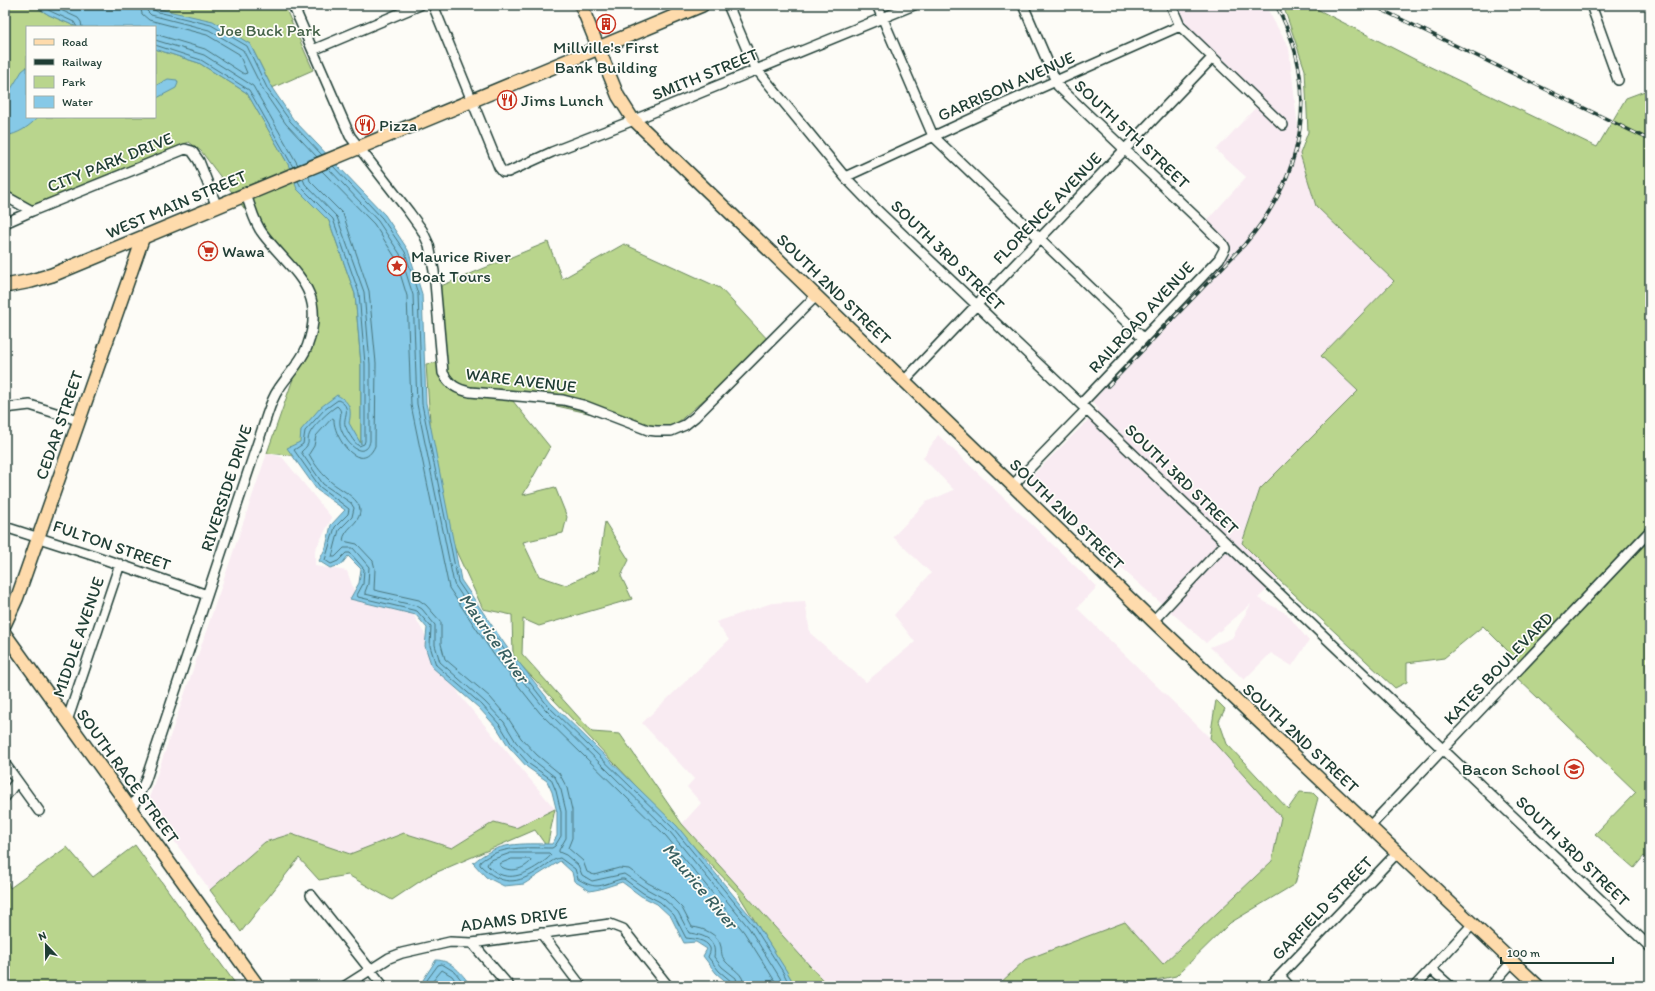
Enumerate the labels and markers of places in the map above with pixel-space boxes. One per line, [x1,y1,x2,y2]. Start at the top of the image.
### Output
building icon: Millville's First Bank Building [595,13,617,35]
place label: Millville's First Bank Building [553,37,659,77]
restaurant icon: Jims Lunch [496,89,518,111]
place label: Jims Lunch [521,90,604,110]
restaurant icon: Pizza [354,114,376,136]
place label: Pizza [379,115,417,135]
supermarket icon: Wawa [197,240,219,262]
place label: Wawa [222,241,265,261]
place label: Maurice River Boat Tours [411,246,511,286]
place icon: Maurice River Boat Tours [386,255,408,277]
school or university icon: Bacon School [1563,758,1585,780]
place label: Bacon School [1462,759,1560,779]

